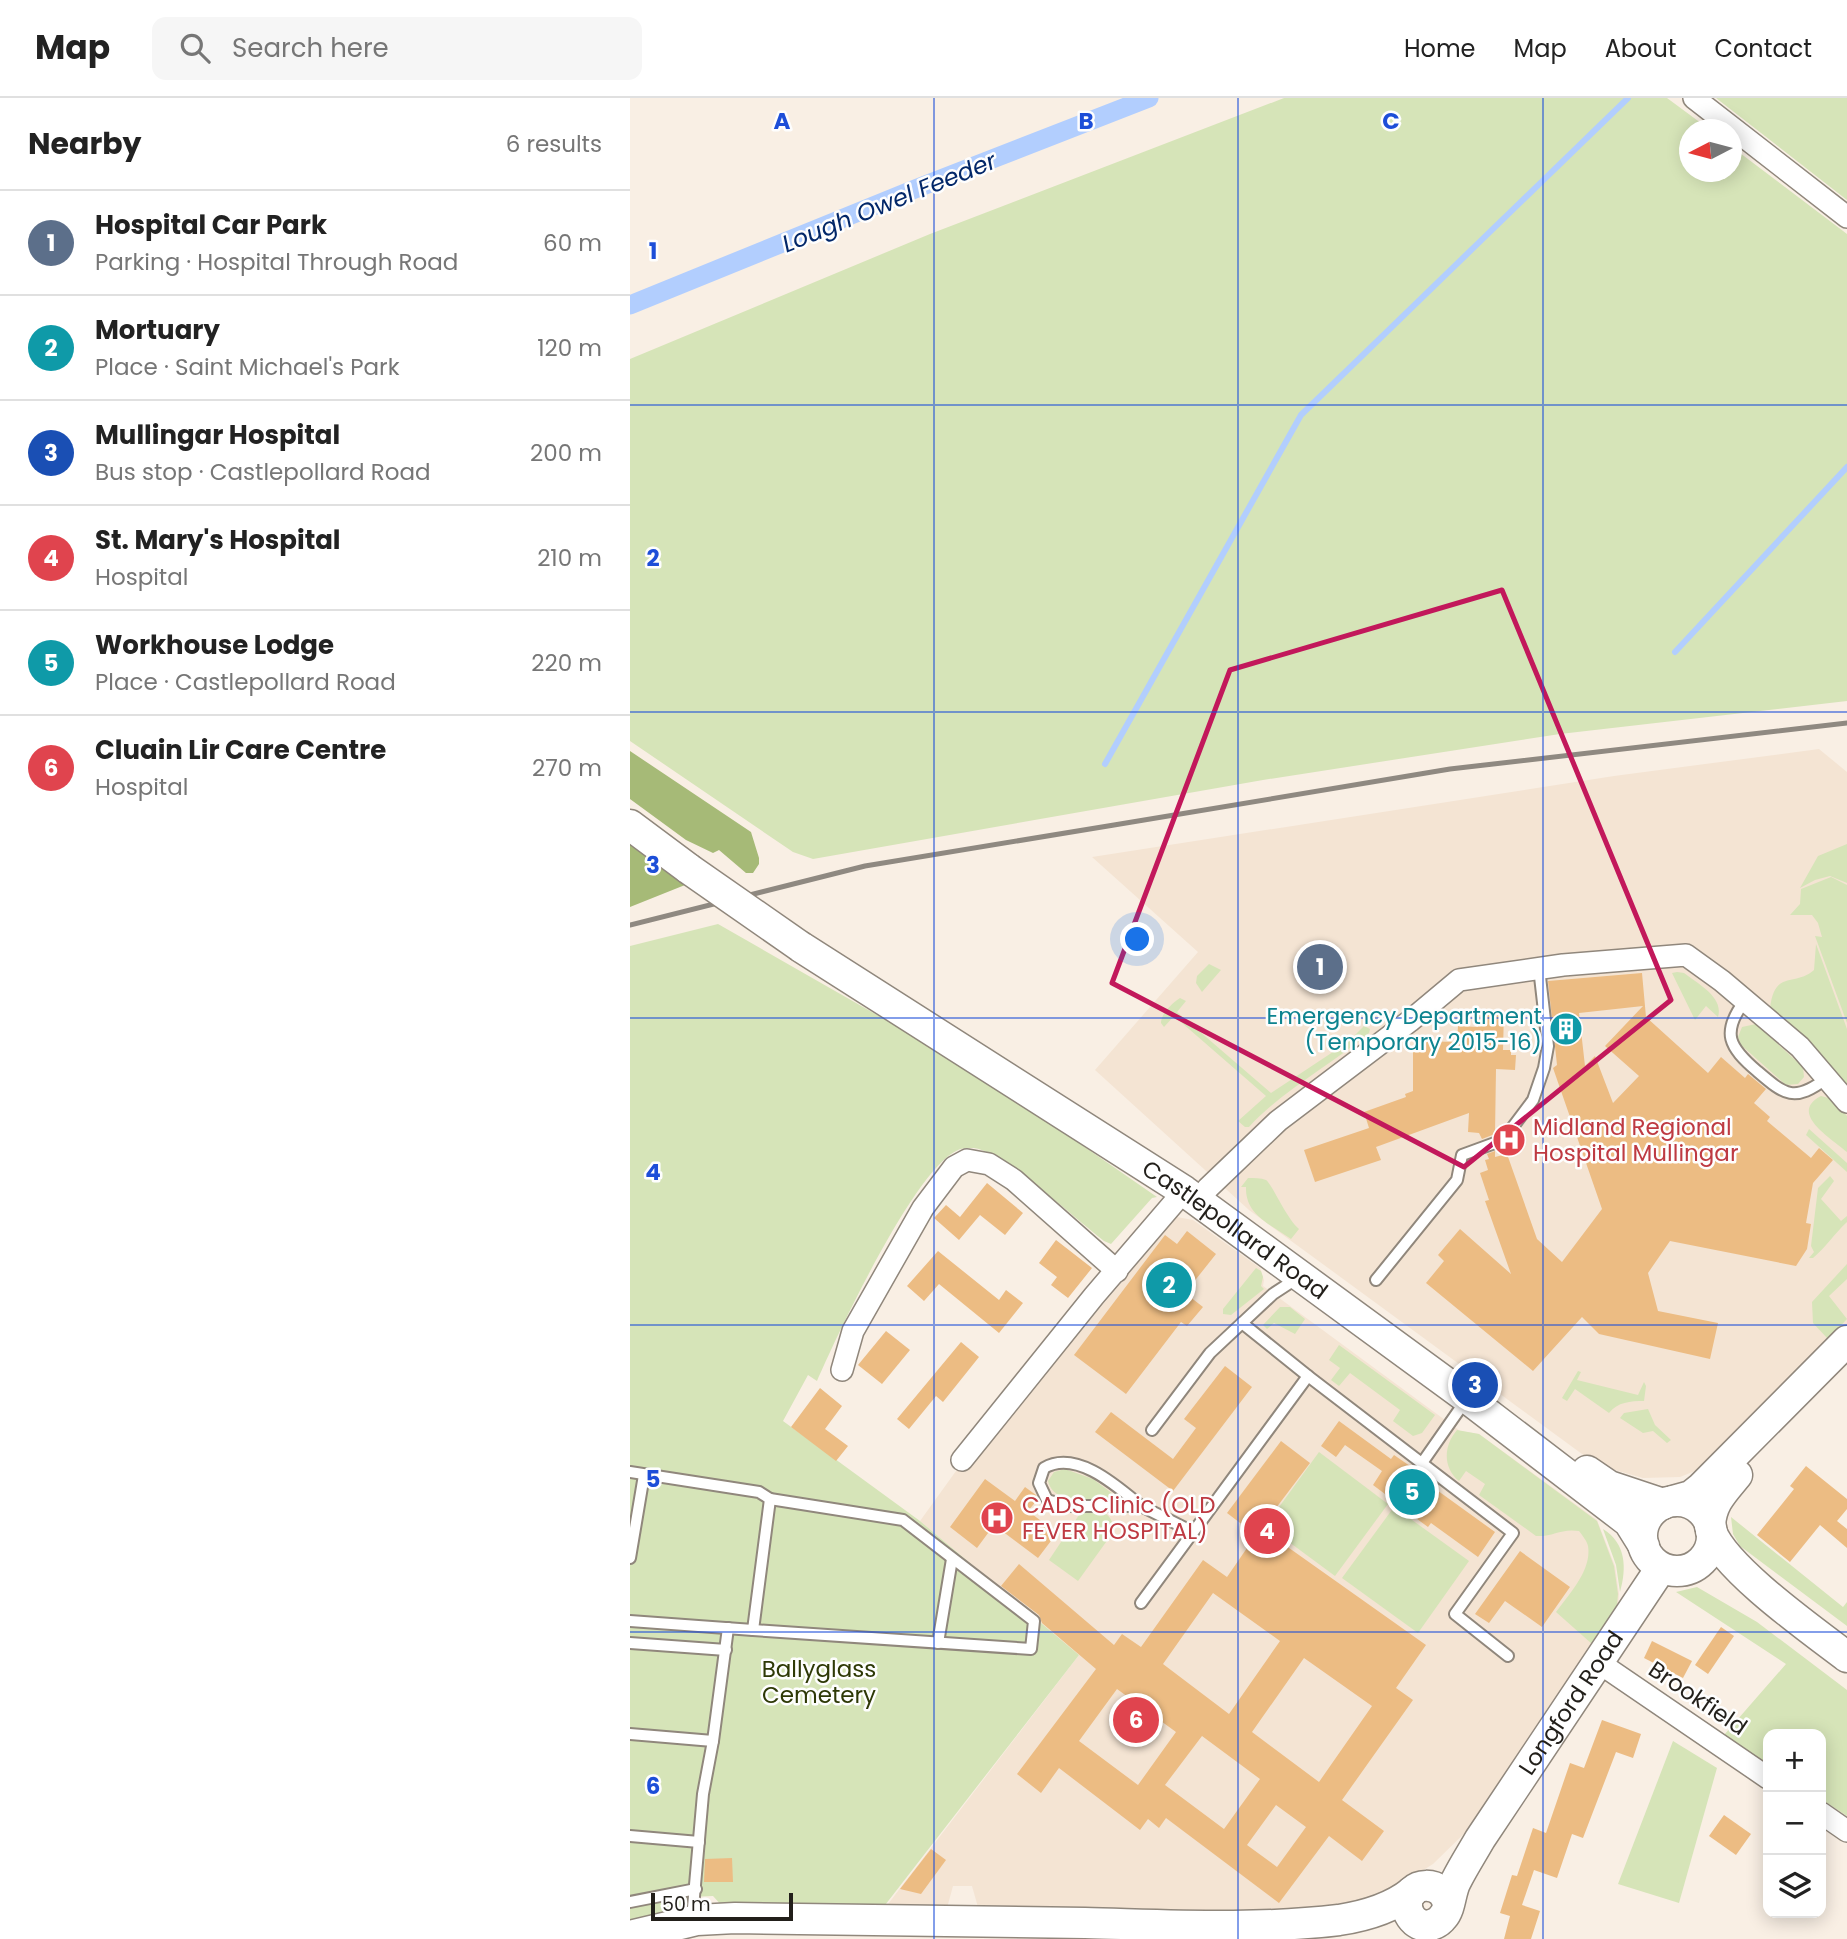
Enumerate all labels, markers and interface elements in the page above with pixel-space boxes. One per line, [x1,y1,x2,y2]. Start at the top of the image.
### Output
search box [152,17,642,80]
text: Map [35,24,110,71]
icon: search [176,29,214,67]
text: Search here [232,30,389,66]
text: Home [1404,32,1476,65]
text: Map [1514,32,1567,65]
text: About [1605,32,1676,65]
text: Contact [1714,32,1812,65]
text: A [774,105,791,137]
text: B [1078,105,1094,137]
text: C [1382,105,1400,137]
north arrow [1679,119,1742,182]
text: Nearby [28,122,142,165]
text: 6 results [506,128,602,160]
water label: Lough Owel Feeder [777,144,1002,260]
text: Hospital Car Park [95,207,327,243]
text: 1 [47,227,55,259]
text: 60 m [543,227,602,259]
text: 1 [649,235,657,267]
text: Parking · Hospital Through Road [95,246,458,278]
text: Mortuary [95,312,220,348]
text: 2 [44,332,58,364]
text: 120 m [537,332,602,364]
text: Place · Saint Michael's Park [95,351,400,383]
text: Mullingar Hospital [95,417,340,453]
text: 3 [44,437,58,469]
text: 200 m [530,437,602,469]
text: Bus stop · Castlepollard Road [95,456,431,488]
text: St. Mary's Hospital [95,522,341,558]
text: 4 [43,542,59,574]
text: 210 m [537,542,602,574]
text: 2 [646,542,660,574]
text: Hospital [95,561,188,593]
text: Workhouse Lodge [95,627,334,663]
text: 5 [44,647,58,679]
text: 220 m [531,647,602,679]
text: Place · Castlepollard Road [95,666,396,698]
text: Cluain Lir Care Centre [95,732,386,768]
text: 6 [44,752,58,784]
text: 270 m [532,752,602,784]
text: Hospital [95,771,188,803]
text: 3 [646,849,660,881]
your location [1120,922,1154,956]
pin: 1 [1297,941,1343,993]
place label: Emergency Department (Temporary 2015-16) [1266,1000,1542,1058]
building icon: Emergency Department (Temporary 2015-16) [1547,1010,1585,1048]
place label: Midland Regional Hospital Mullingar [1533,1111,1738,1169]
hospital icon: Midland Regional Hospital Mullingar [1490,1121,1528,1159]
street label: Castlepollard Road [1136,1152,1334,1307]
text: 4 [645,1156,661,1188]
pin: 2 [1146,1259,1192,1311]
pin: 3 [1452,1359,1498,1411]
text: 5 [646,1463,660,1495]
pin: 5 [1389,1466,1435,1518]
place label: CADS Clinic (OLD FEVER HOSPITAL) [1022,1489,1215,1547]
hospital icon: CADS Clinic (OLD FEVER HOSPITAL) [978,1499,1016,1537]
pin: 4 [1244,1505,1290,1557]
street label: Longford Road [1511,1624,1631,1781]
park label: Ballyglass Cemetery [762,1653,876,1711]
street label: Brookfield [1642,1653,1754,1743]
pin: 6 [1113,1694,1159,1746]
map controls [1763,1729,1826,1918]
button: + [1763,1729,1826,1792]
text: 6 [646,1770,660,1802]
button: − [1763,1792,1826,1855]
button: layers [1763,1855,1826,1918]
scale bar [651,1890,793,1922]
text: 50 m [662,1891,711,1918]

